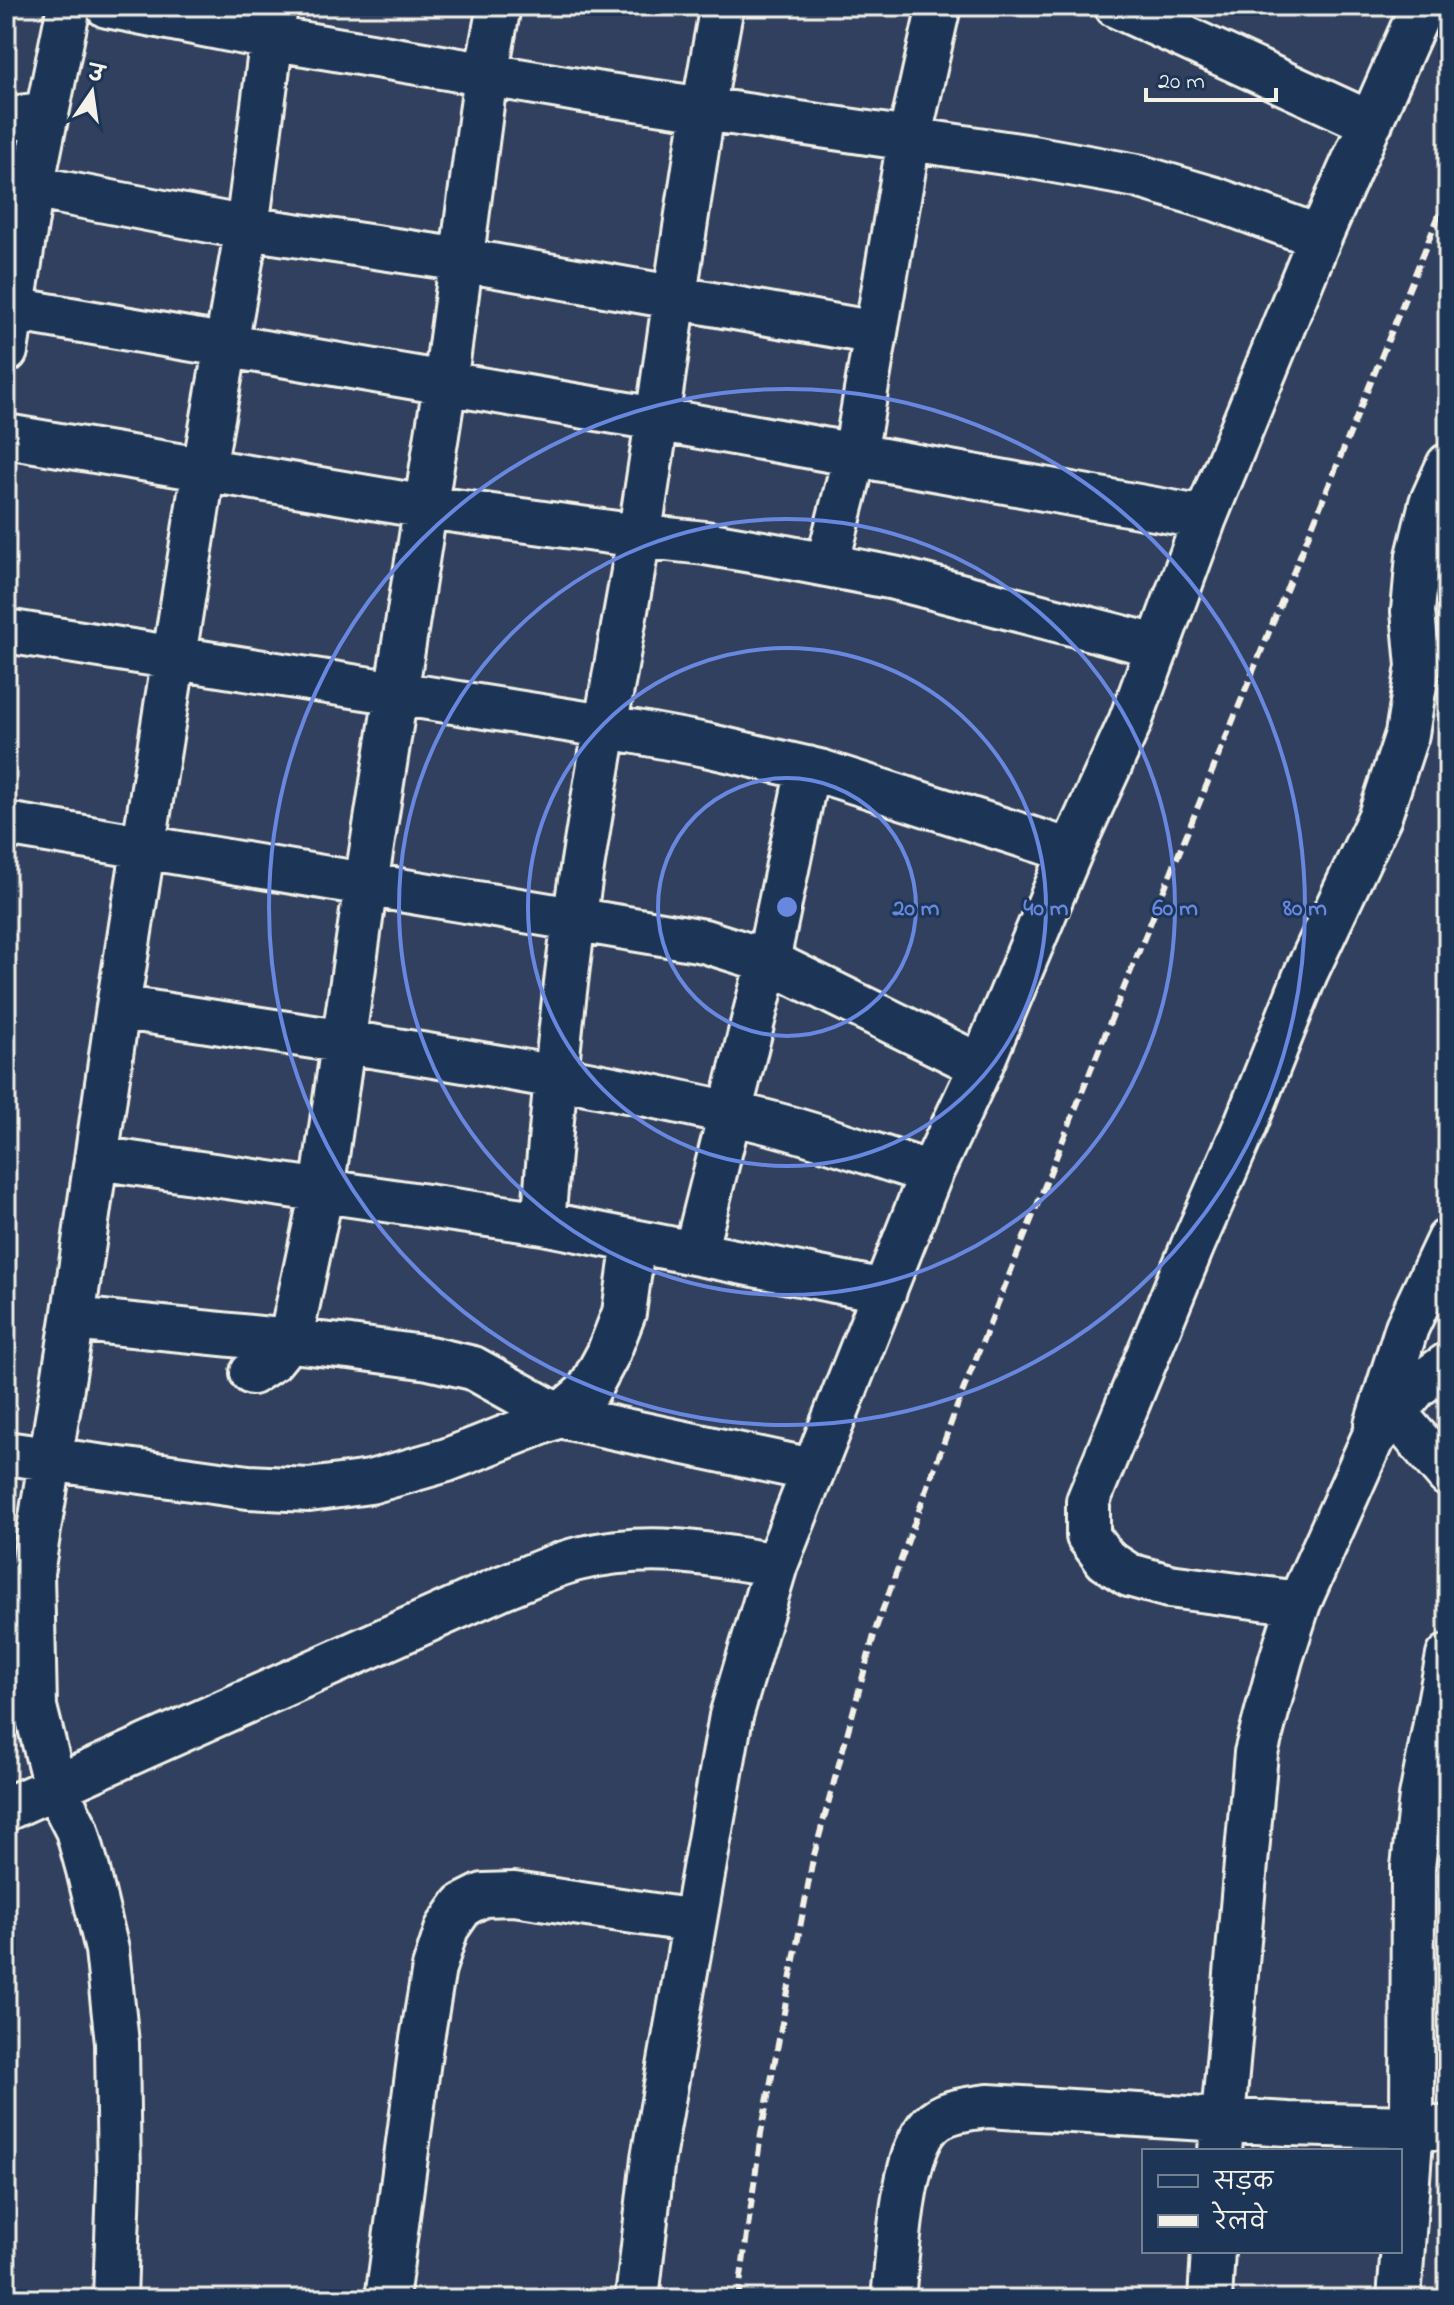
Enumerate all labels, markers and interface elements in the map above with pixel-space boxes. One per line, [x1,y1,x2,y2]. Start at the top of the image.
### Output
north arrow [52,52,132,132]
scale bar [1146,52,1276,102]
text: उ [83,58,109,93]
text: 20 m [1158,65,1205,100]
text: 20 m [892,892,940,927]
text: 40 m [1024,892,1069,927]
text: 60 m [1152,892,1198,927]
text: 80 m [1282,892,1327,927]
centre of rings [773,893,801,921]
legend [1142,2149,1402,2253]
text: सड़क [1212,2166,1275,2201]
text: रेलवे [1211,2201,1268,2241]

